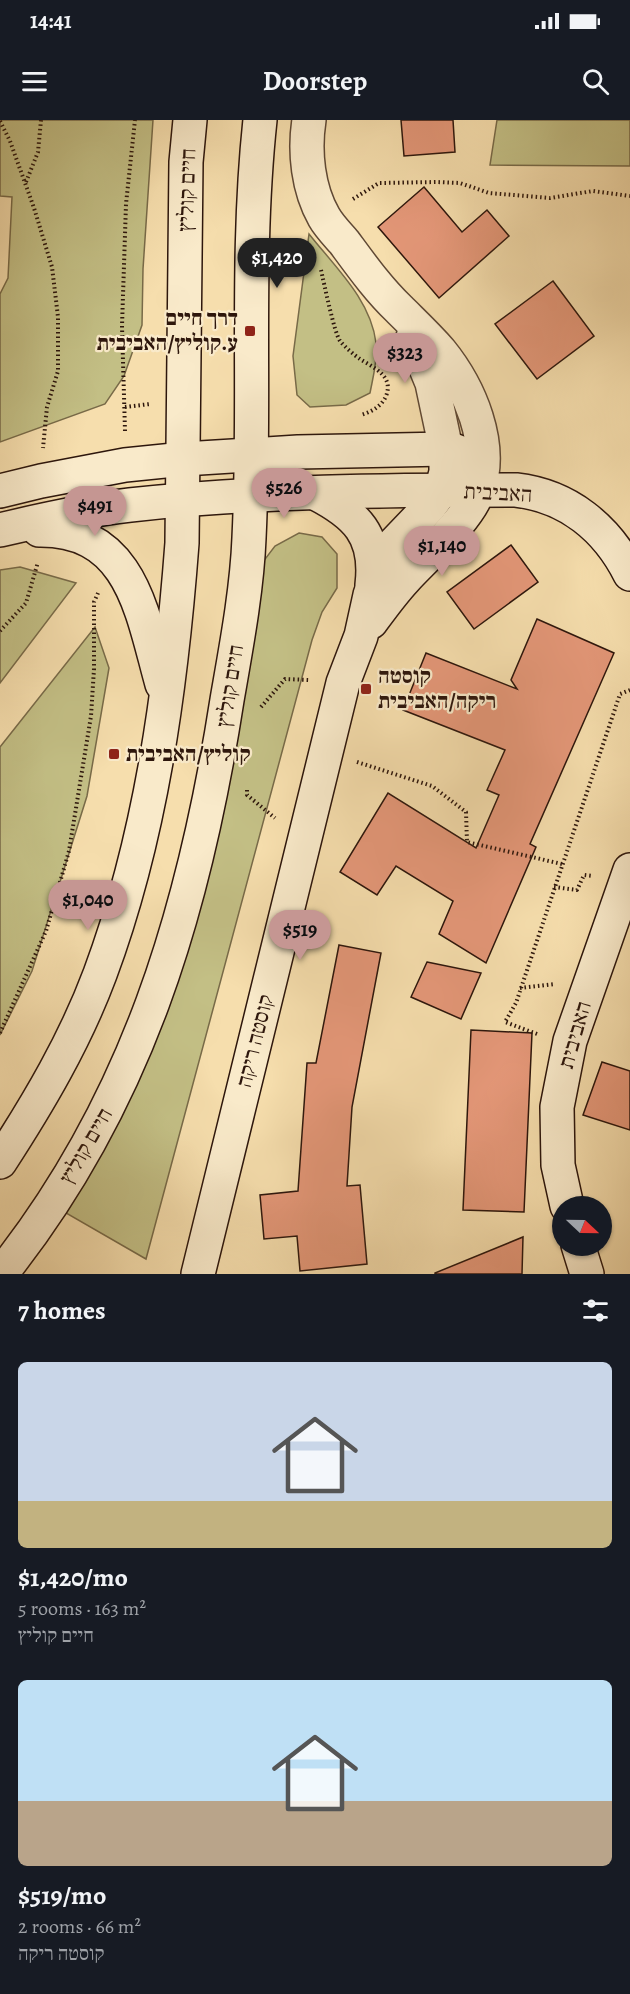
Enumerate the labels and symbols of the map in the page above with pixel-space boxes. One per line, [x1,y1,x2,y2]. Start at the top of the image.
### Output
street label: חיים קוליץ [171,148,203,232]
pin: $1,420 [228,238,326,289]
place label: דרך חיים ע.קוליץ/האביבית [97,303,238,358]
marker: דרך חיים ע.קוליץ/האביבית [243,324,257,338]
pin: $323 [369,333,441,384]
pin: $526 [248,468,320,519]
street label: האביבית [463,476,533,510]
pin: $491 [59,486,131,537]
pin: $1,140 [393,526,491,577]
street label: חיים קוליץ [209,642,251,730]
place label: קוסטה ריקה/האביבית [378,661,496,716]
marker: קוסטה ריקה/האביבית [359,682,373,696]
place label: קוליץ/האביבית [126,739,251,769]
marker: קוליץ/האביבית [107,747,121,761]
pin: $1,040 [39,880,137,931]
pin: $519 [264,910,336,961]
street label: קוסטה ריקה [229,991,281,1091]
street label: האביבית [551,998,599,1072]
street label: חיים קוליץ [52,1102,120,1190]
north arrow [552,1196,612,1256]

